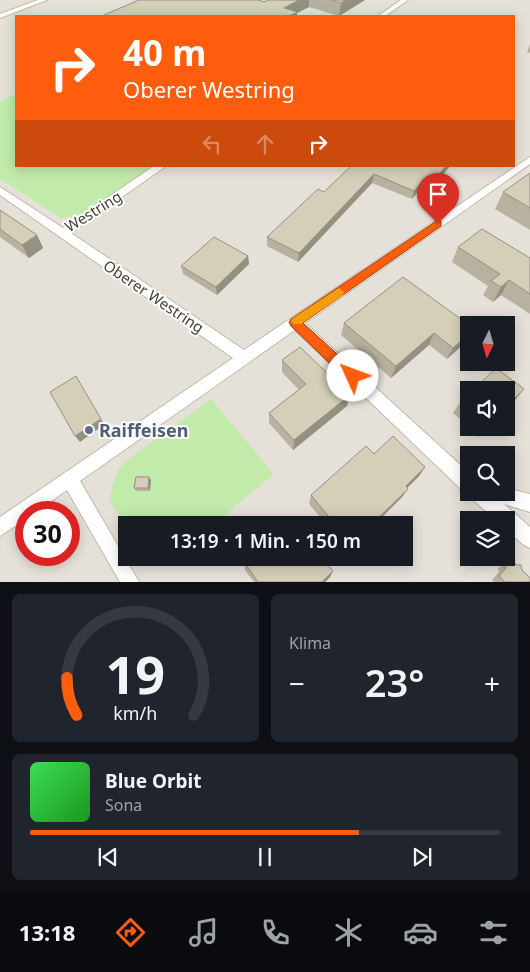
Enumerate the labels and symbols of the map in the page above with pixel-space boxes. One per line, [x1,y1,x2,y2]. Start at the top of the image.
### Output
pin [417,173,459,224]
street label: Westring [61,186,125,236]
street label: Oberer Westring [100,255,208,337]
north arrow [460,316,515,371]
position arrow [326,349,378,401]
place label: Raiffeisen [99,418,188,442]
marker: Raiffeisen [83,424,95,436]
speed limit sign: 30 [15,501,80,566]

